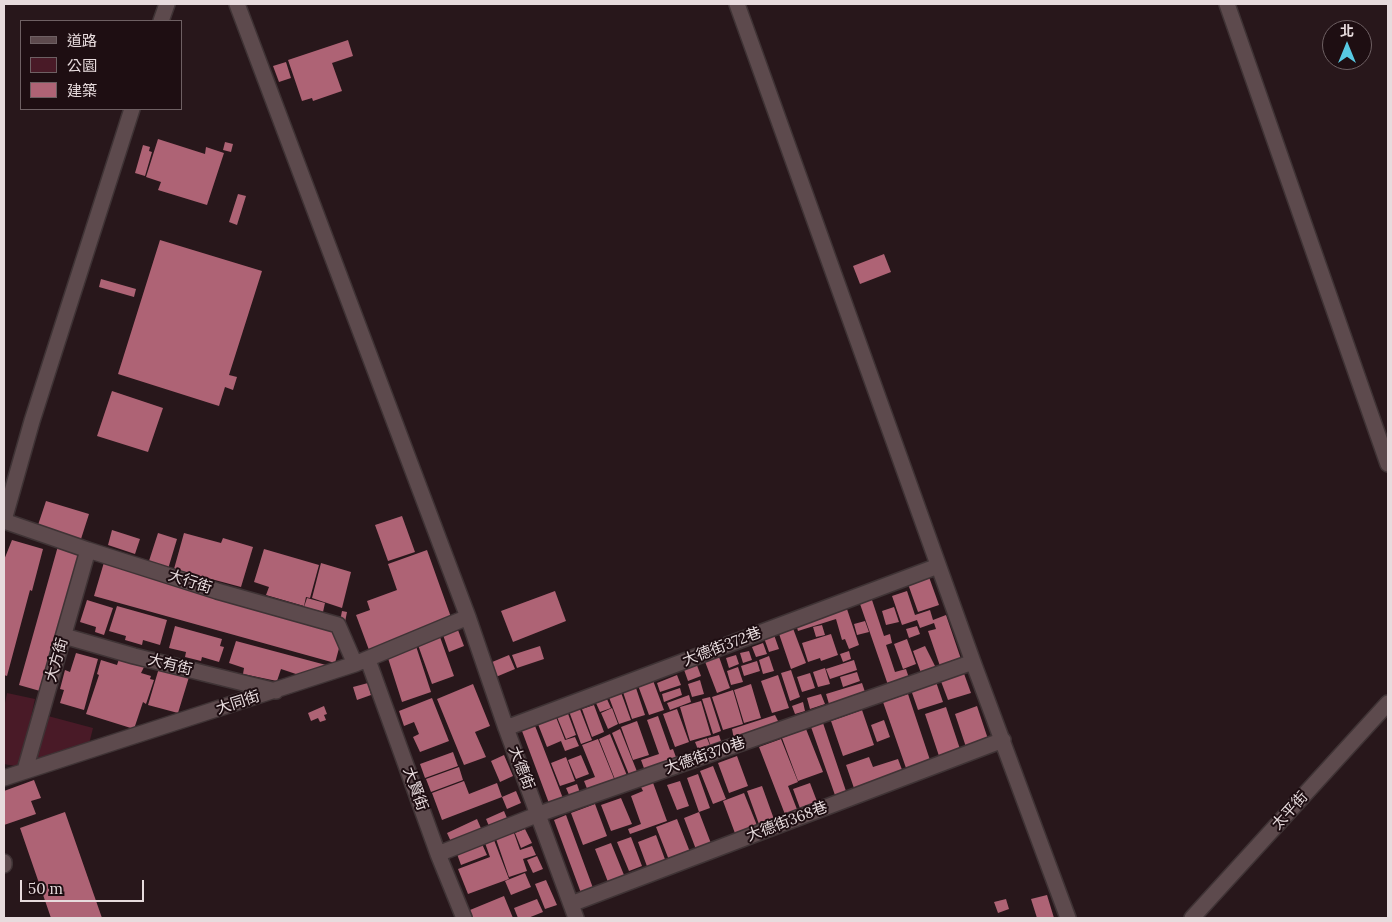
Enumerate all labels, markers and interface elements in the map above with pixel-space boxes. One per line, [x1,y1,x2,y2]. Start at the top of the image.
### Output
legend [20,20,182,110]
north arrow [1322,20,1372,70]
text: 北 [1340,22,1354,40]
text: 道路 [67,31,97,50]
text: 公園 [67,56,97,75]
text: 建築 [67,81,97,100]
street label: 大行街 [166,566,214,598]
street label: 大德街372巷 [680,624,764,670]
street label: 大方街 [42,636,72,684]
street label: 大有街 [146,651,194,679]
street label: 大同街 [214,687,262,719]
street label: 大德街370巷 [662,734,748,778]
street label: 大德街 [505,744,537,792]
street label: 大賢街 [399,765,431,813]
street label: 太平街 [1268,788,1312,834]
street label: 大德街368巷 [744,798,830,846]
scale bar [22,870,146,902]
text: 50 m [28,879,63,898]

